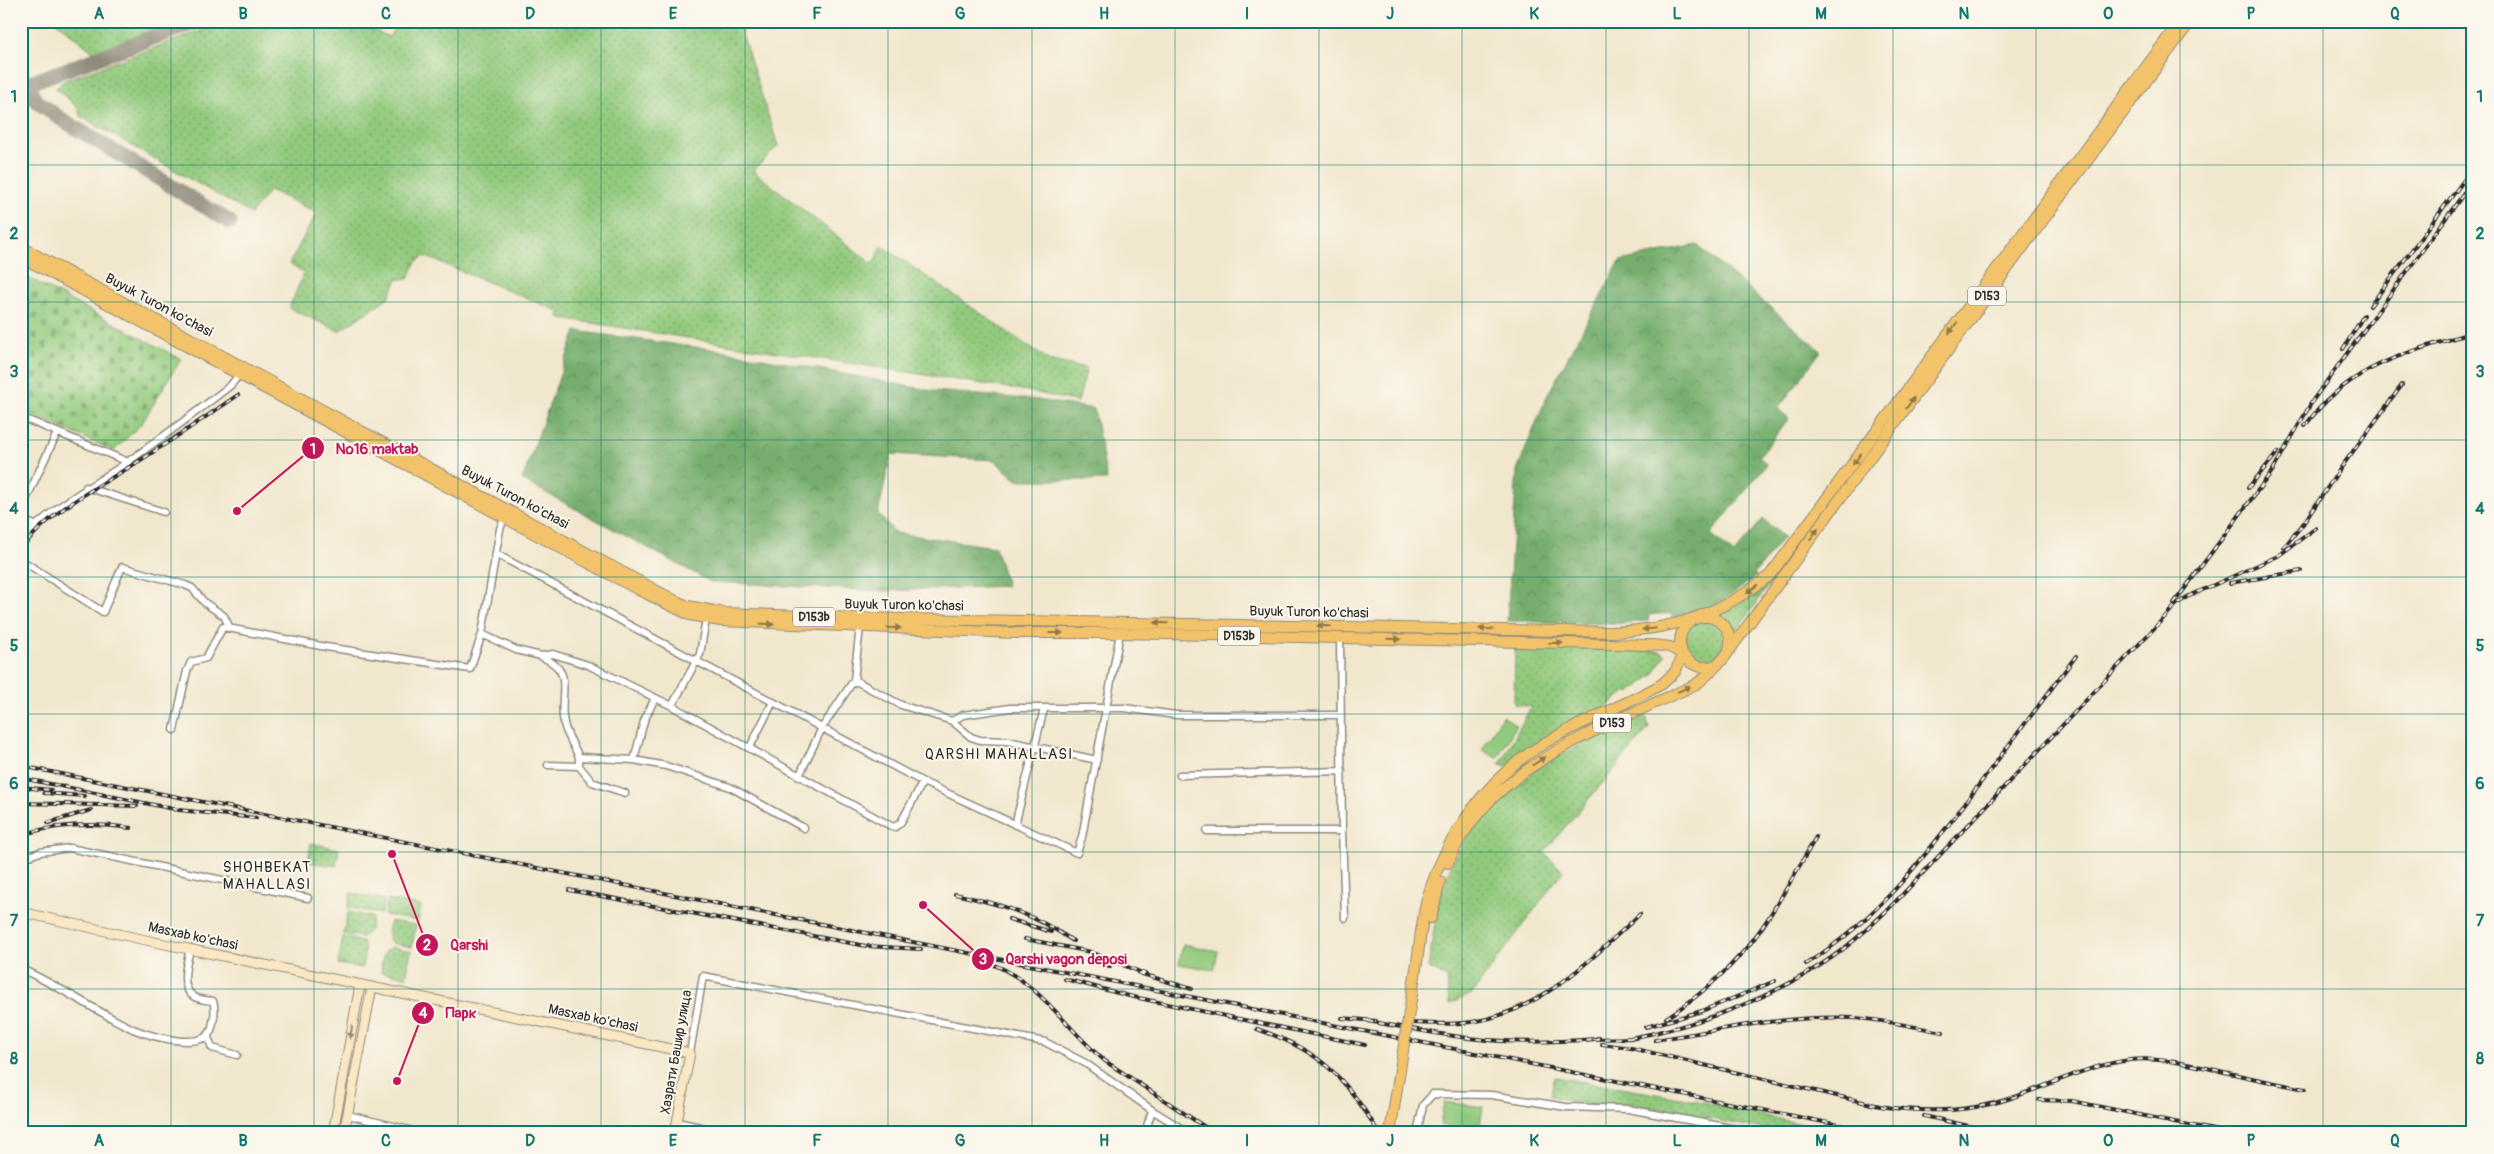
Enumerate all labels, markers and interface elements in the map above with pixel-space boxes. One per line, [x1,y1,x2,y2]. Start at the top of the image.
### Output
text: A [94,4,105,24]
text: B [238,4,248,24]
text: C [381,4,391,24]
text: D [525,4,535,24]
text: E [669,4,678,24]
text: F [812,4,822,24]
text: G [955,4,966,24]
text: H [1099,4,1109,24]
text: I [1245,4,1249,24]
text: J [1386,4,1394,24]
text: K [1529,4,1539,24]
text: L [1672,4,1682,24]
text: M [1815,4,1827,24]
text: N [1959,4,1970,24]
text: O [2103,4,2113,24]
text: P [2247,4,2256,24]
text: Q [2390,4,2400,24]
text: 1 [11,87,17,107]
text: 1 [2477,87,2483,107]
text: 2 [10,224,19,244]
text: 2 [2476,224,2485,244]
street label: Buyuk Turon ko'chasi [102,269,216,341]
road number: D153 [1968,286,2006,306]
one-way arrow [1948,321,1958,335]
text: 3 [10,362,19,382]
text: 3 [2476,362,2485,382]
one-way arrow [1905,396,1915,409]
callout: №16 maktab [301,433,429,463]
text: 1 [310,440,316,459]
text: №16 maktab [336,440,418,459]
one-way arrow [1852,452,1862,465]
street label: Buyuk Turon ko'chasi [458,461,572,533]
text: 4 [9,499,19,519]
text: 4 [2475,499,2485,519]
one-way arrow [1809,527,1819,541]
one-way arrow [1746,584,1759,595]
street label: Buyuk Turon ko'chasi [844,595,964,615]
street label: Buyuk Turon ko'chasi [1249,602,1369,622]
road number: D153b [793,608,835,626]
one-way arrow [1153,619,1169,627]
one-way arrow [759,620,775,628]
one-way arrow [1316,622,1332,630]
one-way arrow [886,625,902,633]
one-way arrow [1478,625,1494,633]
road number: D153b [1218,626,1260,646]
one-way arrow [1640,626,1656,634]
one-way arrow [1049,629,1065,637]
text: 5 [10,636,19,656]
one-way arrow [1386,636,1402,644]
text: 5 [2476,636,2485,656]
one-way arrow [1548,639,1564,647]
one-way arrow [1677,685,1691,693]
road number: D153 [1593,714,1631,732]
district label: QARSHI MAHALLASI [925,745,1073,764]
one-way arrow [1532,756,1546,766]
text: 6 [9,774,19,794]
text: 6 [2475,774,2485,794]
district label: SHOHBEKAT MAHALLASI [223,858,311,894]
text: 7 [10,911,19,931]
text: 7 [2476,911,2485,931]
street label: Masxab ko'chasi [147,918,240,954]
callout: Qarshi [415,930,498,960]
text: 2 [423,936,431,955]
text: Qarshi [450,936,488,955]
callout: Qarshi vagon deposi [970,944,1137,974]
text: 3 [979,950,987,969]
text: Qarshi vagon deposi [1005,950,1127,969]
street label: Хазрати Башир улица [657,989,695,1115]
callout: Парк [410,998,486,1028]
street label: Masxab ko'chasi [547,1000,640,1036]
text: 4 [419,1004,428,1023]
text: Парк [446,1004,477,1023]
one-way arrow [347,1025,355,1040]
text: 8 [10,1049,18,1069]
text: 8 [2476,1049,2484,1069]
text: A [94,1131,105,1151]
text: B [238,1131,248,1151]
text: C [381,1131,391,1151]
text: D [525,1131,535,1151]
text: E [669,1131,678,1151]
text: F [812,1131,822,1151]
text: G [955,1131,966,1151]
text: H [1099,1131,1109,1151]
text: I [1245,1131,1249,1151]
text: J [1386,1131,1394,1151]
text: K [1529,1131,1539,1151]
text: L [1672,1131,1682,1151]
text: M [1815,1131,1827,1151]
text: N [1959,1131,1970,1151]
text: O [2103,1131,2113,1151]
text: P [2247,1131,2256,1151]
text: Q [2390,1131,2400,1151]

